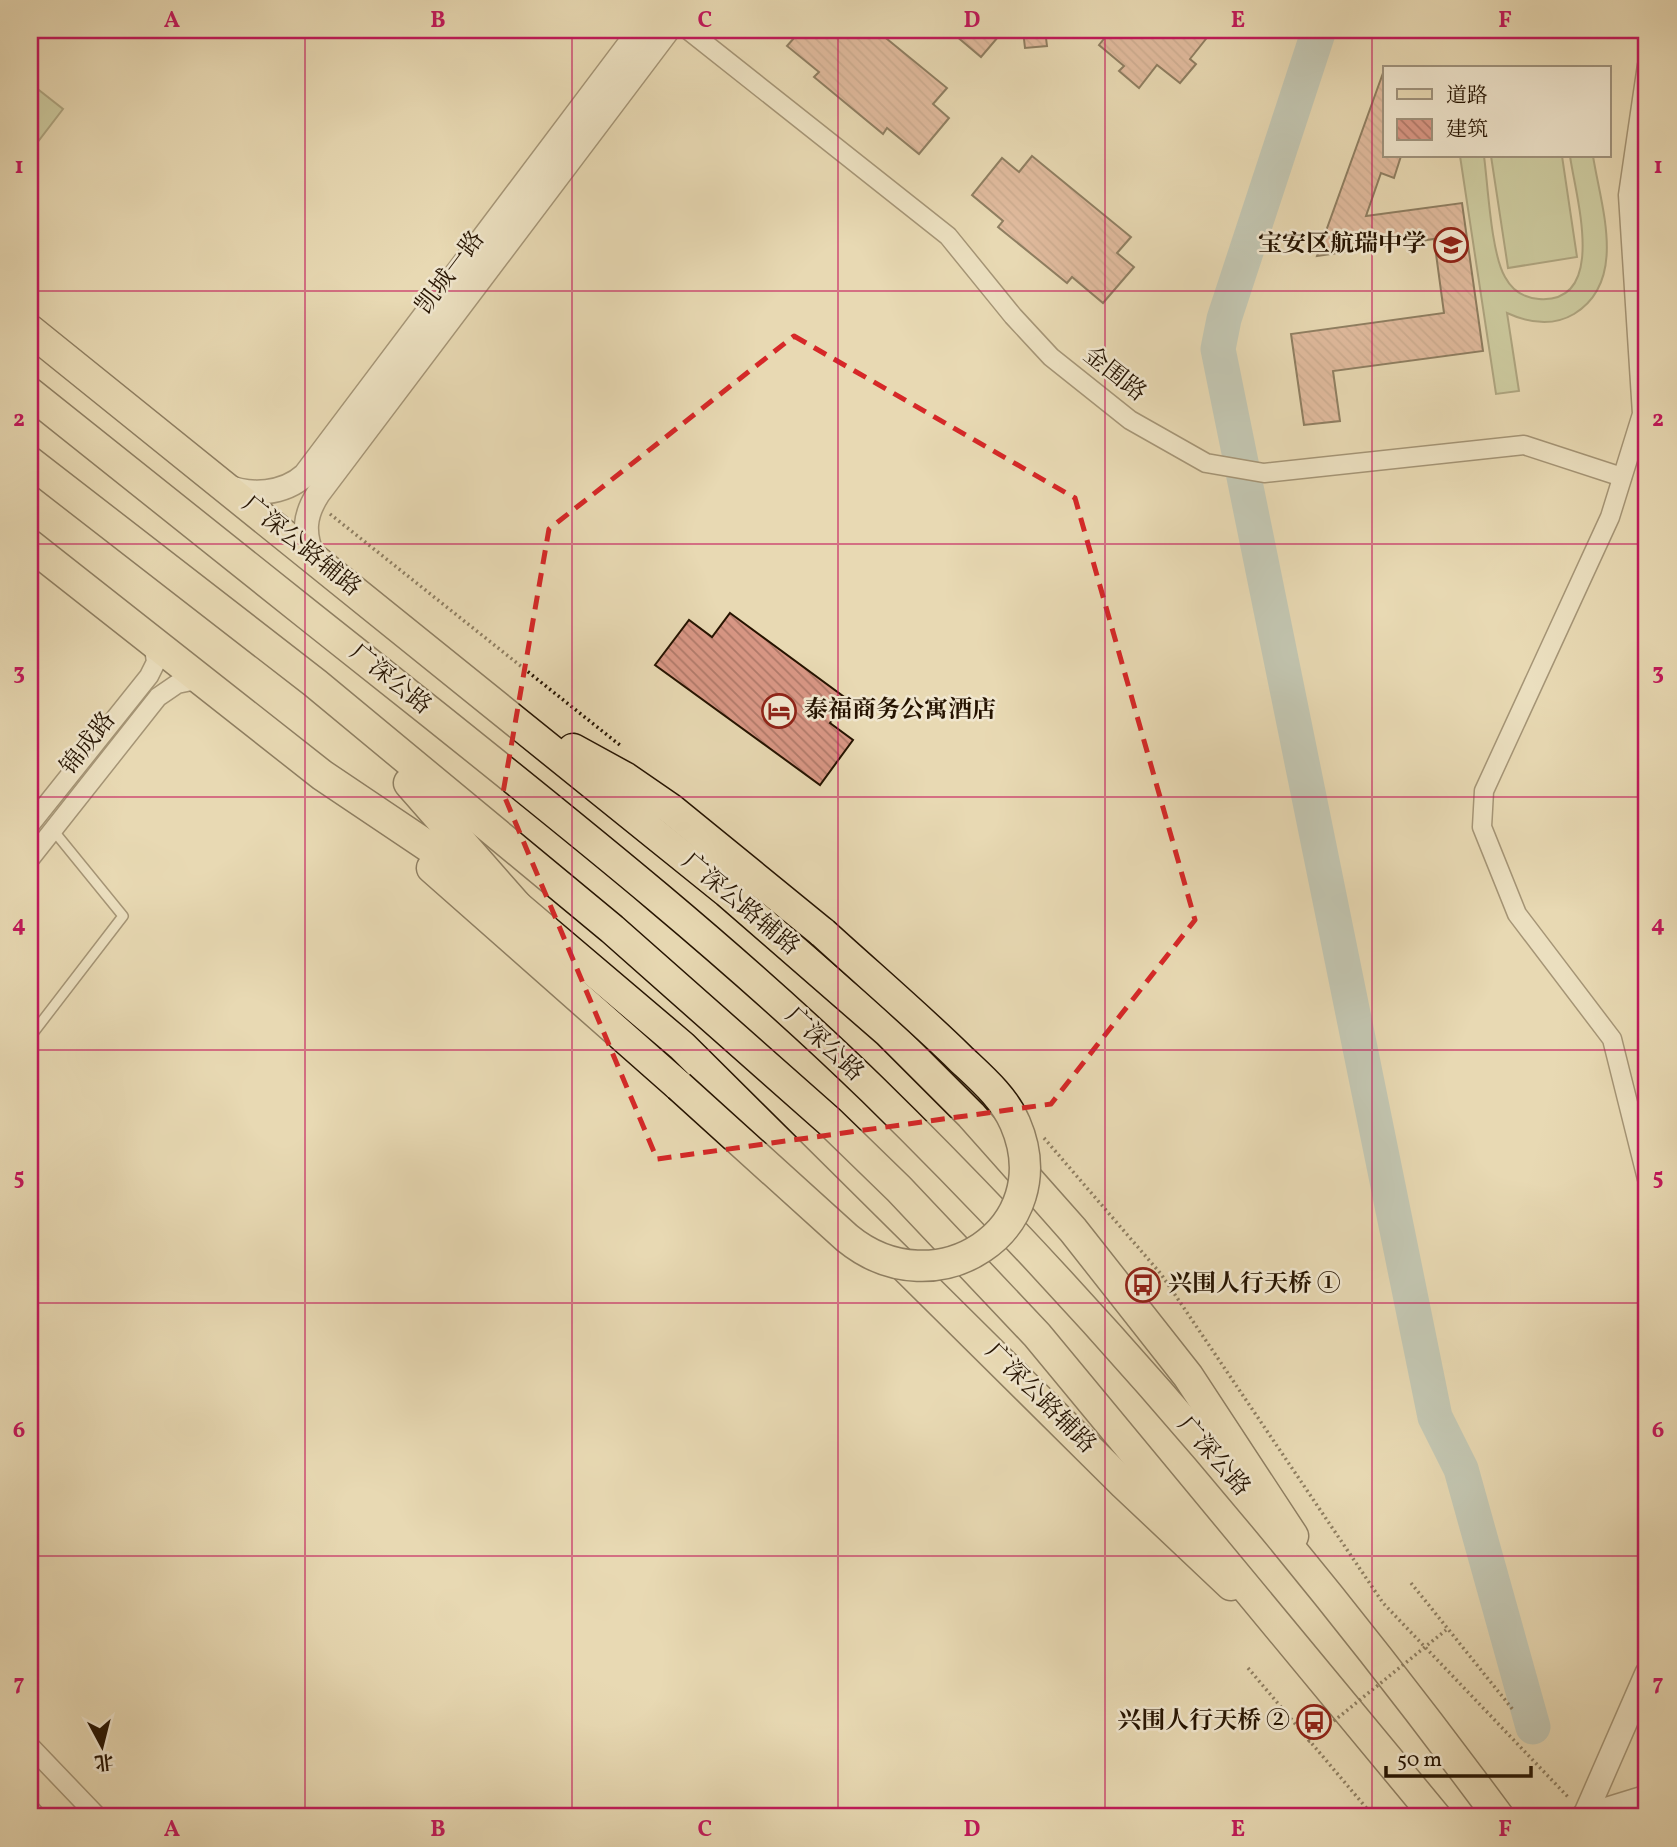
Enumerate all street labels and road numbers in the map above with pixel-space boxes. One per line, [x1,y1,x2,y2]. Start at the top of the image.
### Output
street label: 凯城一路 [409,224,493,322]
street label: 金围路 [1075,339,1153,411]
street label: 广深公路辅路 [234,488,368,606]
street label: 广深公路 [342,637,438,723]
street label: 锦成路 [53,705,125,783]
street label: 广深公路辅路 [674,846,806,964]
street label: 广深公路 [777,1000,871,1090]
street label: 广深公路辅路 [977,1336,1103,1462]
street label: 广深公路 [1169,1410,1257,1504]

